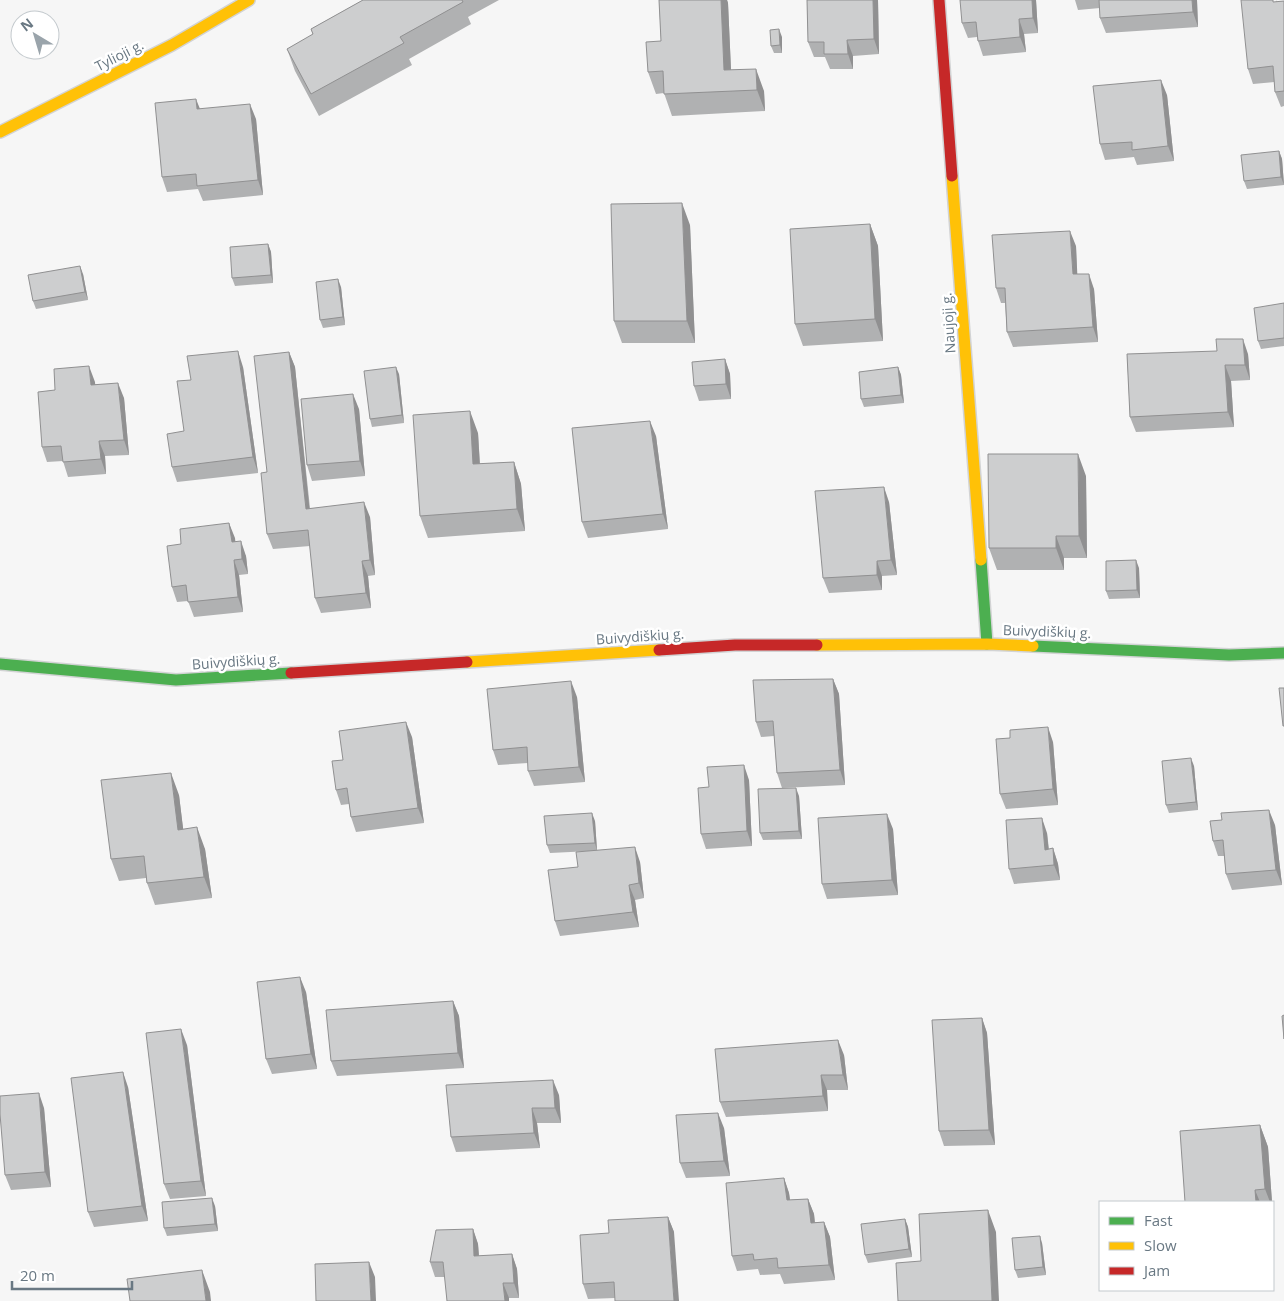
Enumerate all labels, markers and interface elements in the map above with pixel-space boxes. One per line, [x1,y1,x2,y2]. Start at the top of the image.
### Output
north arrow [10,10,60,60]
text: N [16,13,37,35]
street label: Tylioji g. [91,35,147,75]
street label: Naujoji g. [936,292,960,354]
street label: Buivydiškių g. [1003,620,1091,642]
street label: Buivydiškių g. [595,623,685,649]
street label: Buivydiškių g. [191,648,281,674]
legend [1099,1201,1274,1291]
text: Fast [1144,1210,1173,1230]
text: Slow [1144,1235,1177,1255]
scale bar [12,1258,132,1290]
text: Jam [1142,1260,1170,1280]
text: 20 m [20,1265,55,1285]

